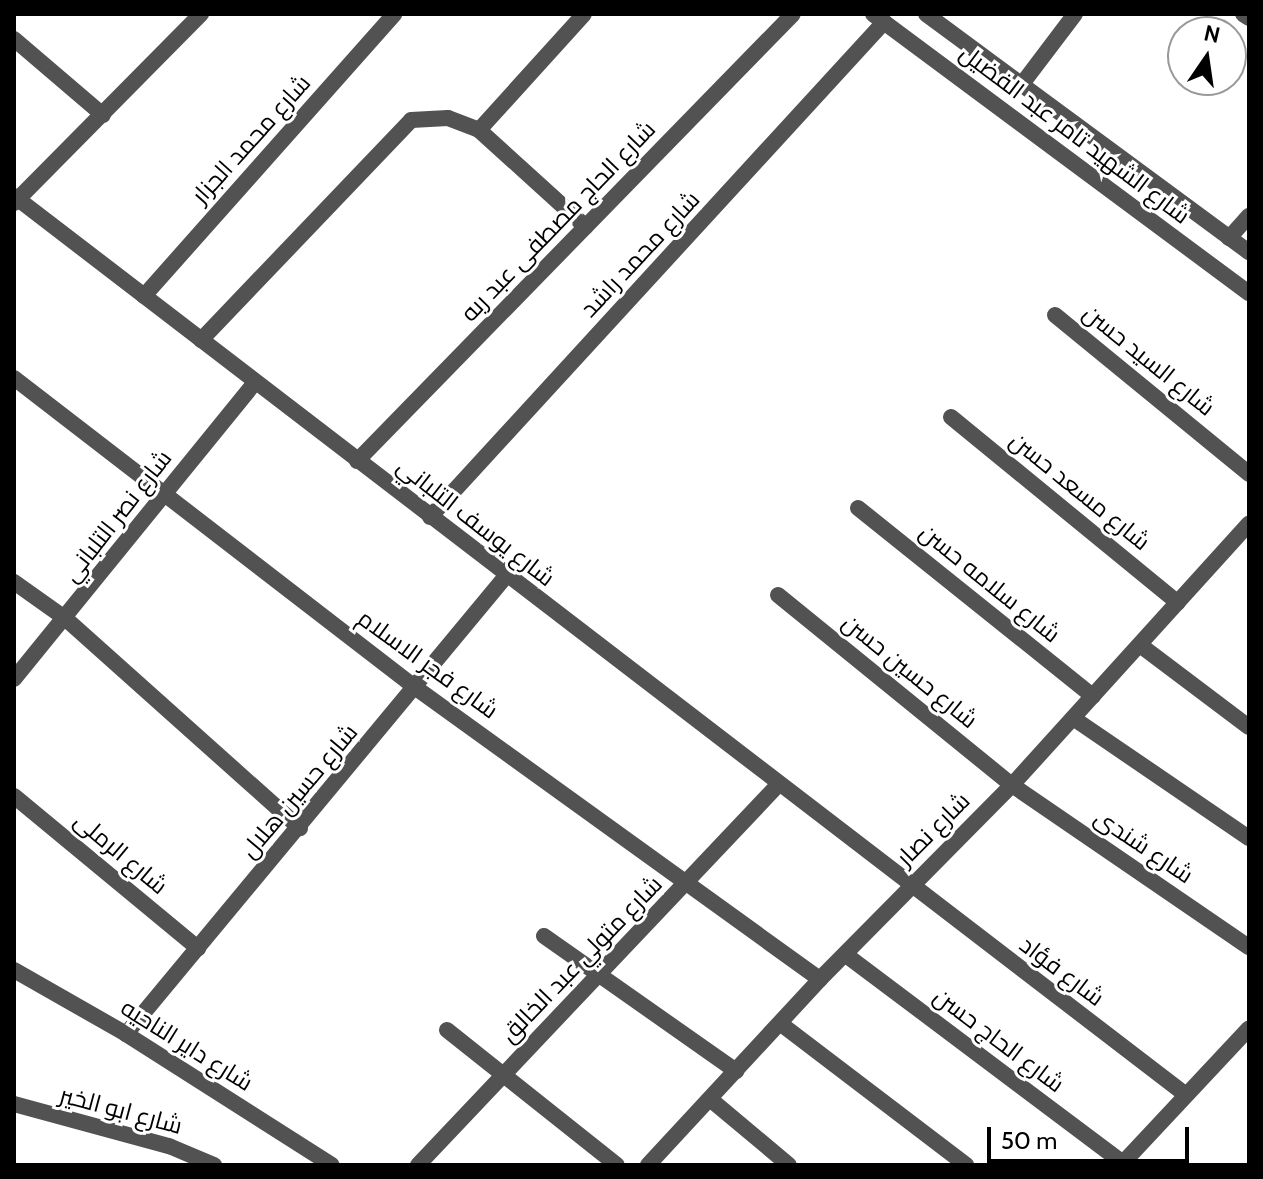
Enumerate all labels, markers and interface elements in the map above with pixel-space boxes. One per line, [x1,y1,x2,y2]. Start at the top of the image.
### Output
north arrow [1167,16,1247,96]
text: N [1201,19,1223,49]
street label: شارع الشهيد تامر عبد الفضيل [954,38,1196,230]
street label: شارع محمد الجزار [186,69,316,209]
street label: شارع الحاج مصطفى عبد ربه [455,115,661,327]
street label: شارع محمد راشد [574,185,706,323]
street label: شارع السيد حسن [1077,298,1221,422]
street label: شارع مسعد حسن [1004,426,1156,556]
street label: شارع نصر التلباني [56,444,178,588]
street label: شارع يوسف التلباني [391,452,561,592]
street label: شارع سلامه حسن [914,517,1066,649]
street label: شارع فجر الاسلام [352,603,504,725]
street label: شارع حسين حسن [837,608,983,734]
street label: شارع حسين هلال [235,718,363,864]
street label: شارع نصار [890,786,976,872]
street label: شارع شندى [1089,802,1199,890]
street label: شارع الرملى [69,806,173,900]
street label: شارع متولي عبد الخالق [494,870,668,1048]
street label: شارع فؤاد [1014,930,1110,1012]
street label: شارع الحاج حسن [928,982,1070,1098]
street label: شارع داير الناحيه [116,993,258,1097]
street label: شارع ابو الخير [57,1080,185,1140]
scale bar [991,1111,1193,1161]
text: 50 m [1001,1126,1057,1155]

